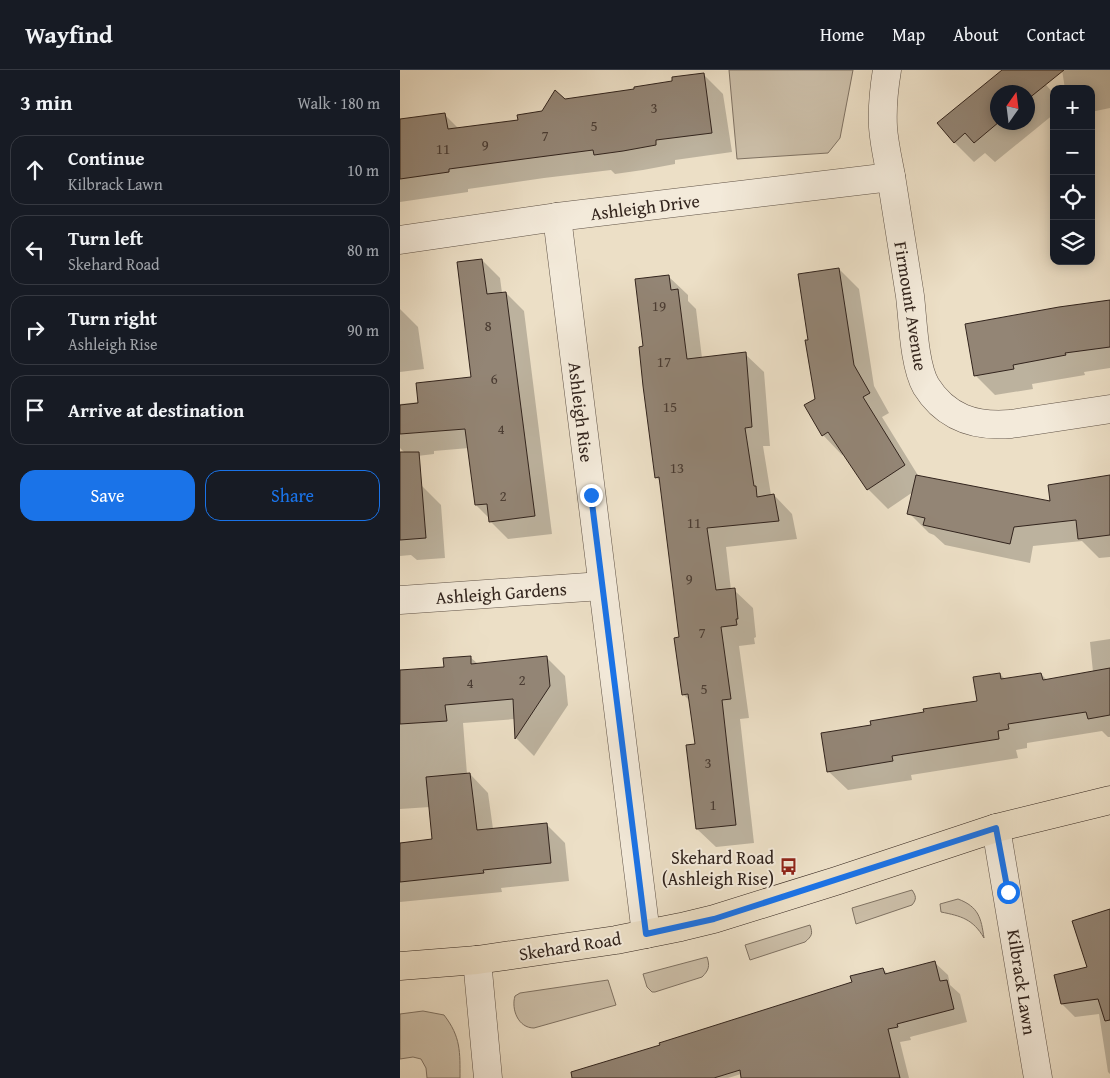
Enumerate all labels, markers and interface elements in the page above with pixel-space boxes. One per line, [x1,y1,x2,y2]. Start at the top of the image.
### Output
text: Wayfind [25,17,113,52]
text: Home [820,21,864,48]
text: Map [892,21,925,48]
text: About [953,21,999,48]
text: Contact [1027,21,1085,48]
north arrow [990,85,1035,130]
map controls [1050,85,1095,265]
button: + [1050,85,1095,130]
text: 3 min [20,87,72,118]
text: Walk · 180 m [297,91,380,115]
house number: 3 [650,97,658,118]
house number: 5 [590,115,598,136]
house number: 7 [541,125,549,146]
button: − [1050,130,1095,175]
house number: 9 [481,134,489,155]
house number: 11 [436,138,450,159]
text: Continue [68,144,145,172]
icon: ahead [21,156,49,184]
text: 10 m [347,158,379,182]
text: Kilbrack Lawn [68,172,163,196]
button: locate [1050,175,1095,220]
street label: Ashleigh Drive [589,187,701,227]
button: layers [1050,220,1095,265]
text: Turn left [68,224,143,252]
icon: left [21,236,49,264]
text: 80 m [347,238,379,262]
street label: Firmount Avenue [887,239,935,373]
text: Skehard Road [68,252,160,276]
house number: 19 [652,295,666,316]
text: Turn right [68,304,157,332]
house number: 8 [484,315,492,336]
icon: right [21,316,49,344]
text: 90 m [347,318,379,342]
text: Ashleigh Rise [68,332,158,356]
house number: 17 [657,351,671,372]
street label: Ashleigh Rise [561,360,601,464]
house number: 6 [490,368,498,389]
icon: arrive [21,396,49,424]
text: Arrive at destination [68,396,244,424]
house number: 15 [663,396,677,417]
house number: 4 [497,418,505,439]
house number: 13 [670,457,684,478]
button: Save [20,470,195,521]
button: Share [205,470,380,521]
route end [580,484,603,507]
house number: 2 [499,485,507,506]
house number: 11 [687,512,701,533]
house number: 9 [685,568,693,589]
street label: Ashleigh Gardens [435,575,567,611]
house number: 7 [698,622,706,643]
house number: 2 [518,669,526,690]
house number: 4 [466,672,474,693]
house number: 5 [700,678,708,699]
house number: 3 [704,752,712,773]
house number: 1 [709,794,717,815]
place label: Skehard Road (Ashleigh Rise) [662,844,774,892]
bus stop icon: Skehard Road (Ashleigh Rise) [778,857,798,877]
route start [997,881,1020,904]
street label: Skehard Road [517,925,623,967]
street label: Kilbrack Lawn [1000,927,1044,1037]

